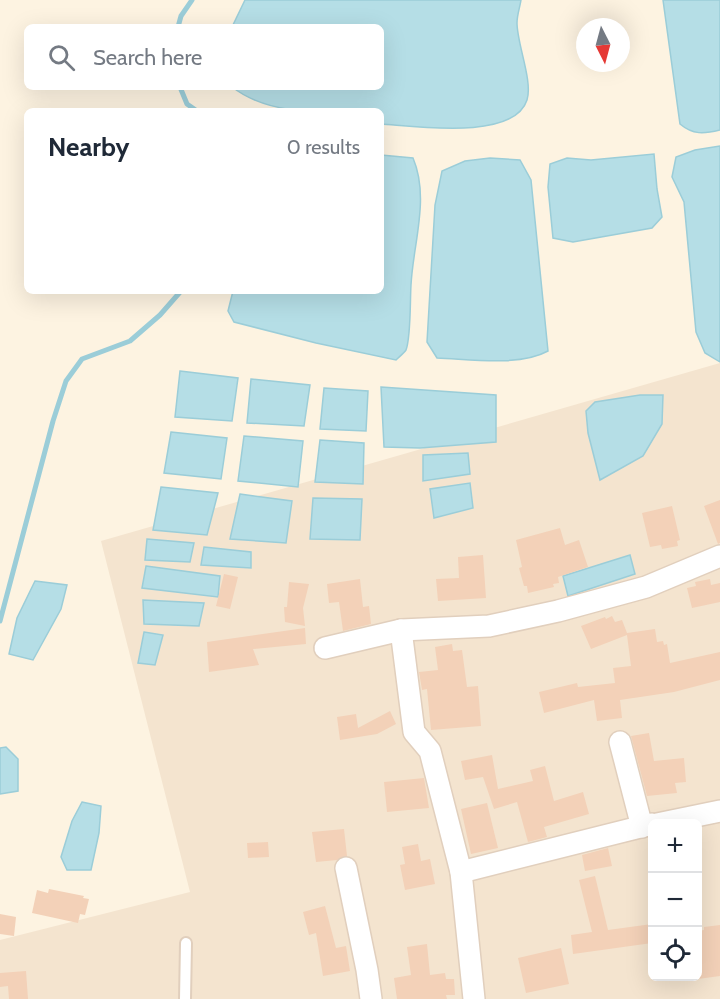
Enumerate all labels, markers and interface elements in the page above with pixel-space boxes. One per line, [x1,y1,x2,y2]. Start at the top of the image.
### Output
north arrow [576,18,630,72]
search box [24,24,384,90]
icon: search [45,41,78,74]
text: Search here [93,44,202,71]
text: Nearby [48,131,129,163]
text: 0 results [287,135,360,159]
map controls [648,819,702,981]
button: + [648,819,702,873]
button: − [648,873,702,927]
button: locate [648,927,702,981]

